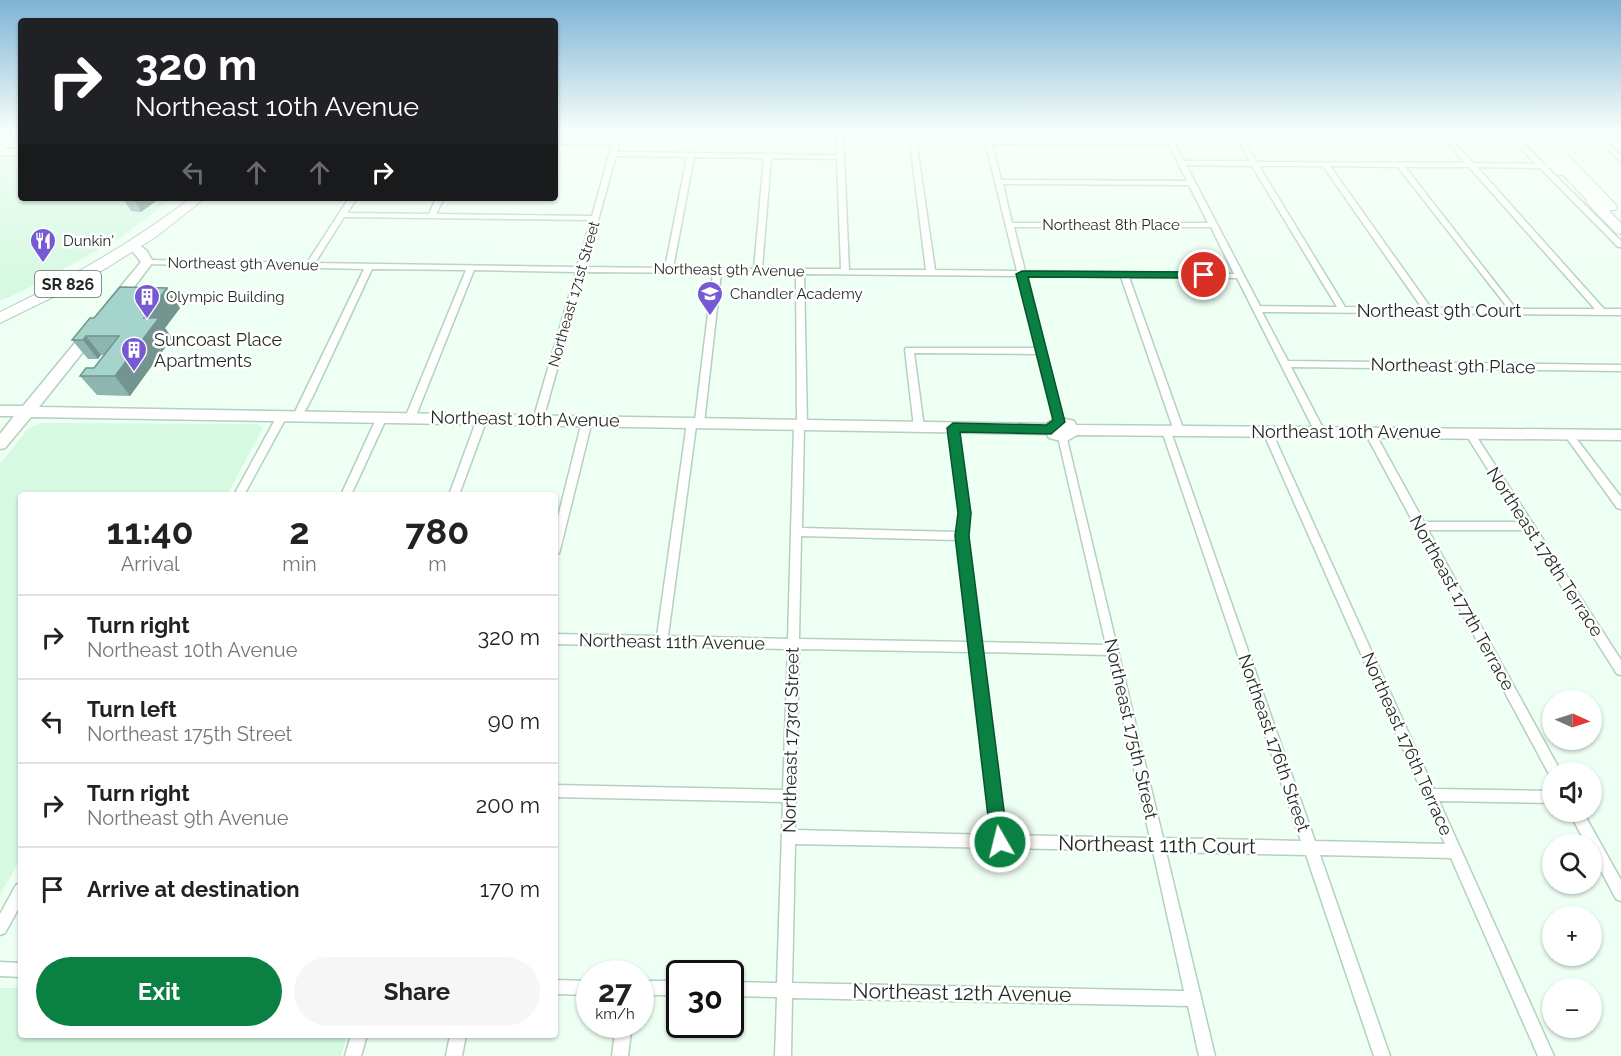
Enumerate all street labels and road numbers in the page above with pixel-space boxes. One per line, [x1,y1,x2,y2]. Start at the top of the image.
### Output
street label: Northeast 8th Place [1042,216,1180,234]
street label: Northeast 171st Street [545,219,603,369]
street label: Northeast 9th Avenue [167,254,319,274]
street label: Northeast 9th Avenue [653,260,805,280]
road number: SR 826 [35,271,101,297]
street label: Northeast 9th Court [1357,300,1521,321]
street label: Northeast 9th Place [1370,354,1536,377]
street label: Northeast 10th Avenue [430,406,620,431]
street label: Northeast 10th Avenue [1251,421,1441,442]
street label: Northeast 178th Terrace [1483,463,1608,641]
street label: Northeast 177th Terrace [1406,512,1520,694]
street label: Northeast 11th Avenue [579,629,766,654]
street label: Northeast 175th Street [1100,637,1163,821]
street label: Northeast 173rd Street [778,647,803,833]
street label: Northeast 176th Terrace [1358,649,1457,839]
street label: Northeast 176th Street [1234,651,1315,834]
street label: Northeast 11th Court [1058,830,1256,859]
street label: Northeast 12th Avenue [852,978,1072,1007]

